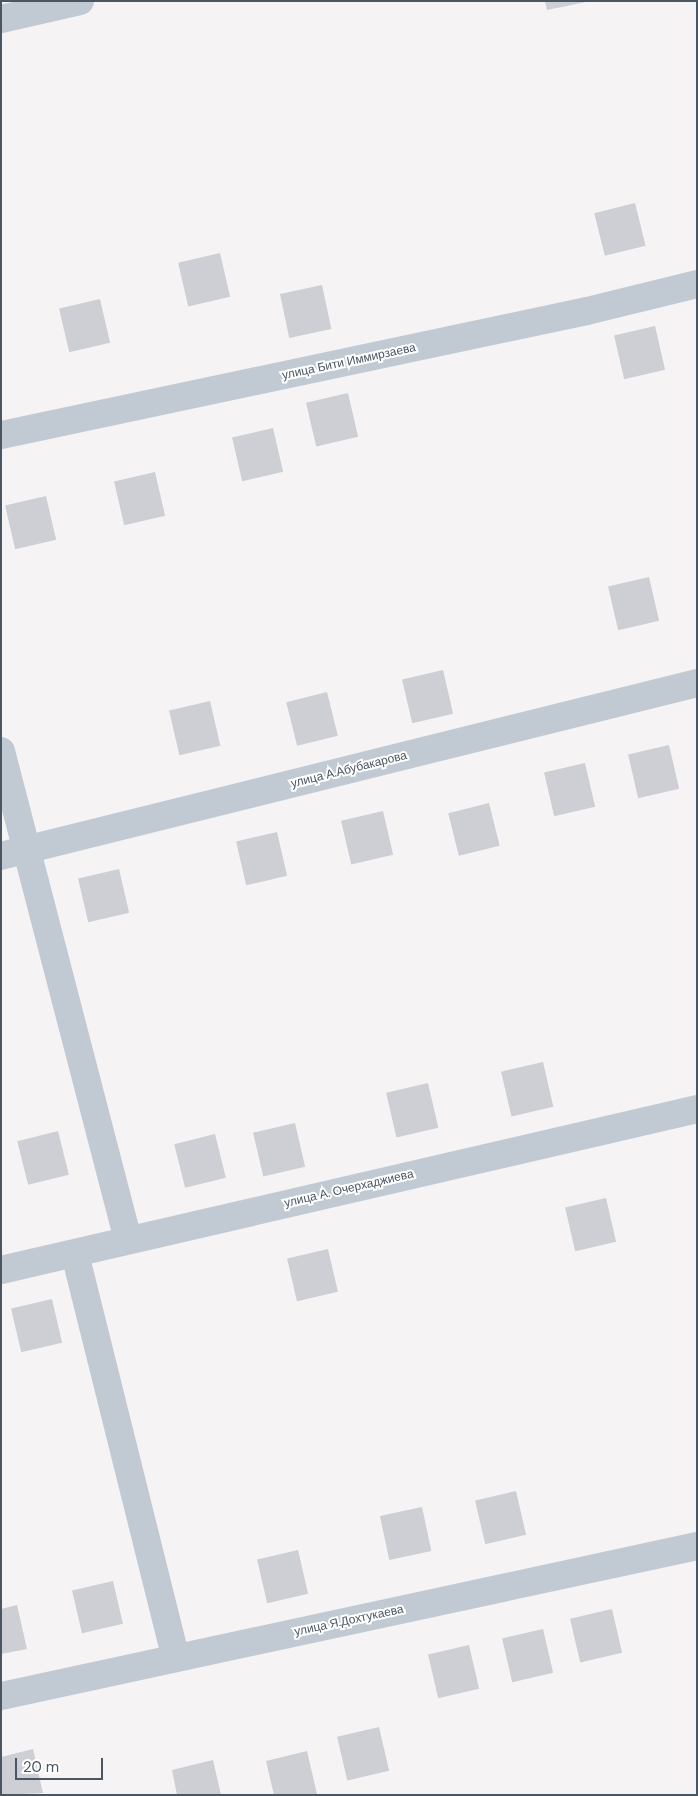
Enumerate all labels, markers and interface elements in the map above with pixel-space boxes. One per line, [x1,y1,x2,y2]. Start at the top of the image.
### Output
street label: улица Бити Иммирзаева [281,341,417,383]
street label: улица А.Абубакарова [290,749,408,791]
street label: улица А. Очерхаджиева [283,1167,415,1211]
street label: улица Я.Дохтукаева [293,1602,405,1640]
scale bar [18,1748,105,1780]
text: 20 m [23,1757,59,1777]

